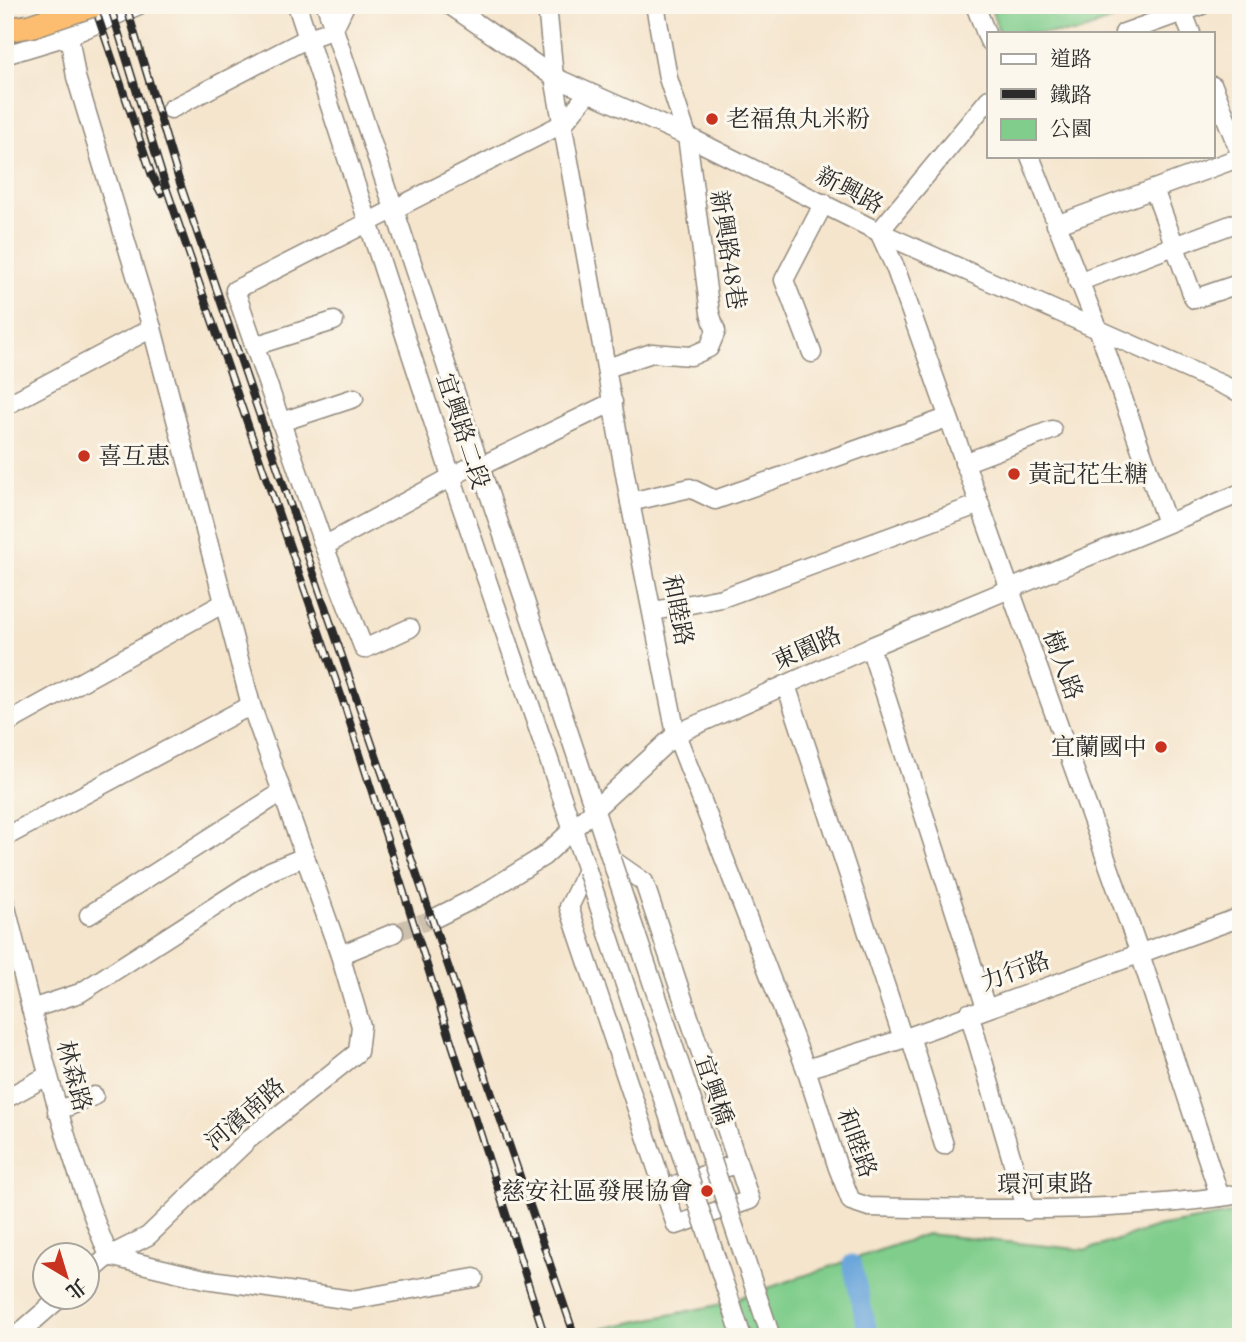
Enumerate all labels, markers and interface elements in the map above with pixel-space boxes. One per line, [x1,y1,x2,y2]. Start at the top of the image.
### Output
legend [987,32,1214,158]
text: 道路 [1050,45,1092,74]
text: 鐵路 [1050,81,1092,110]
place label: 老福魚丸米粉 [726,103,870,136]
marker: 老福魚丸米粉 [704,111,720,127]
text: 公園 [1050,115,1092,144]
street label: 新興路 [810,159,889,222]
street label: 新興路48巷 [702,188,753,312]
street label: 宜興路二段 [428,369,497,493]
place label: 喜互惠 [98,440,170,473]
marker: 喜互惠 [76,448,92,464]
place label: 黃記花生糖 [1028,458,1148,491]
marker: 黃記花生糖 [1006,466,1022,482]
street label: 和睦路 [654,572,701,649]
street label: 東園路 [768,619,847,678]
street label: 樹人路 [1035,626,1090,705]
place label: 宜蘭國中 [1051,731,1147,764]
marker: 宜蘭國中 [1153,739,1169,755]
street label: 力行路 [976,944,1055,999]
street label: 林森路 [48,1037,99,1115]
street label: 宜興橋 [686,1051,741,1130]
street label: 河濱南路 [198,1070,292,1158]
street label: 和睦路 [829,1104,884,1183]
street label: 環河東路 [997,1167,1093,1202]
place label: 慈安社區發展協會 [501,1175,693,1208]
marker: 慈安社區發展協會 [699,1183,715,1199]
north arrow [32,1240,102,1310]
text: 北 [60,1273,91,1305]

